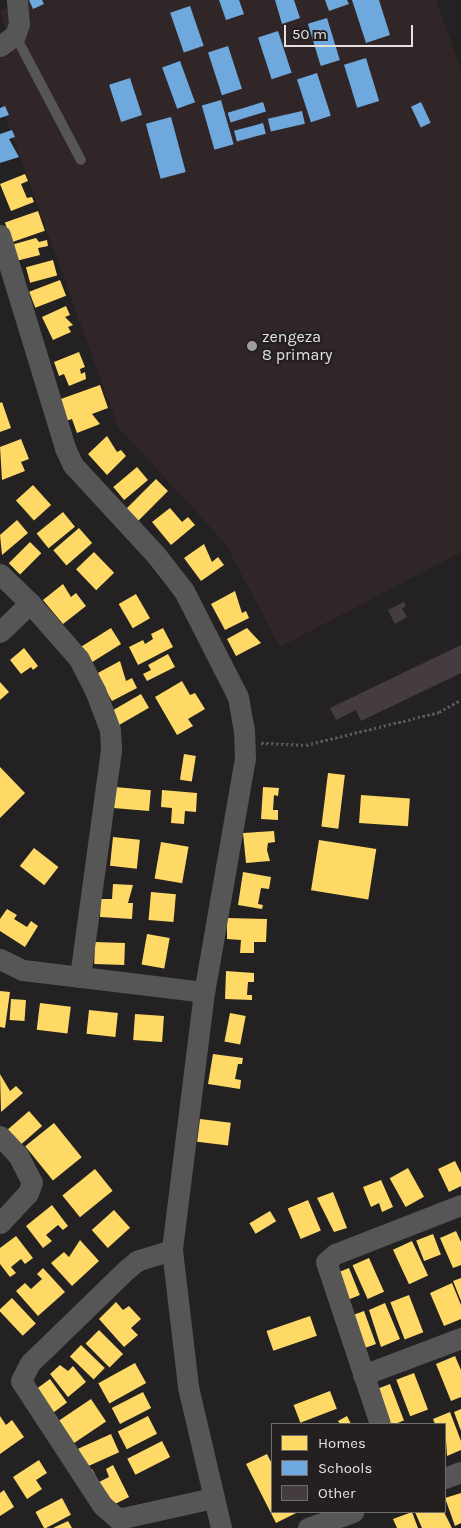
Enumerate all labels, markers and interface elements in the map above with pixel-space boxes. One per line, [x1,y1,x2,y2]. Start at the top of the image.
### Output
scale bar [286,15,415,47]
text: 50 m [292,25,327,43]
place label: zengeza 8 primary [262,327,333,365]
marker: zengeza 8 primary [246,340,258,352]
legend [271,1423,446,1513]
text: Homes [318,1434,366,1452]
text: Schools [318,1459,372,1477]
text: Other [318,1484,356,1502]

